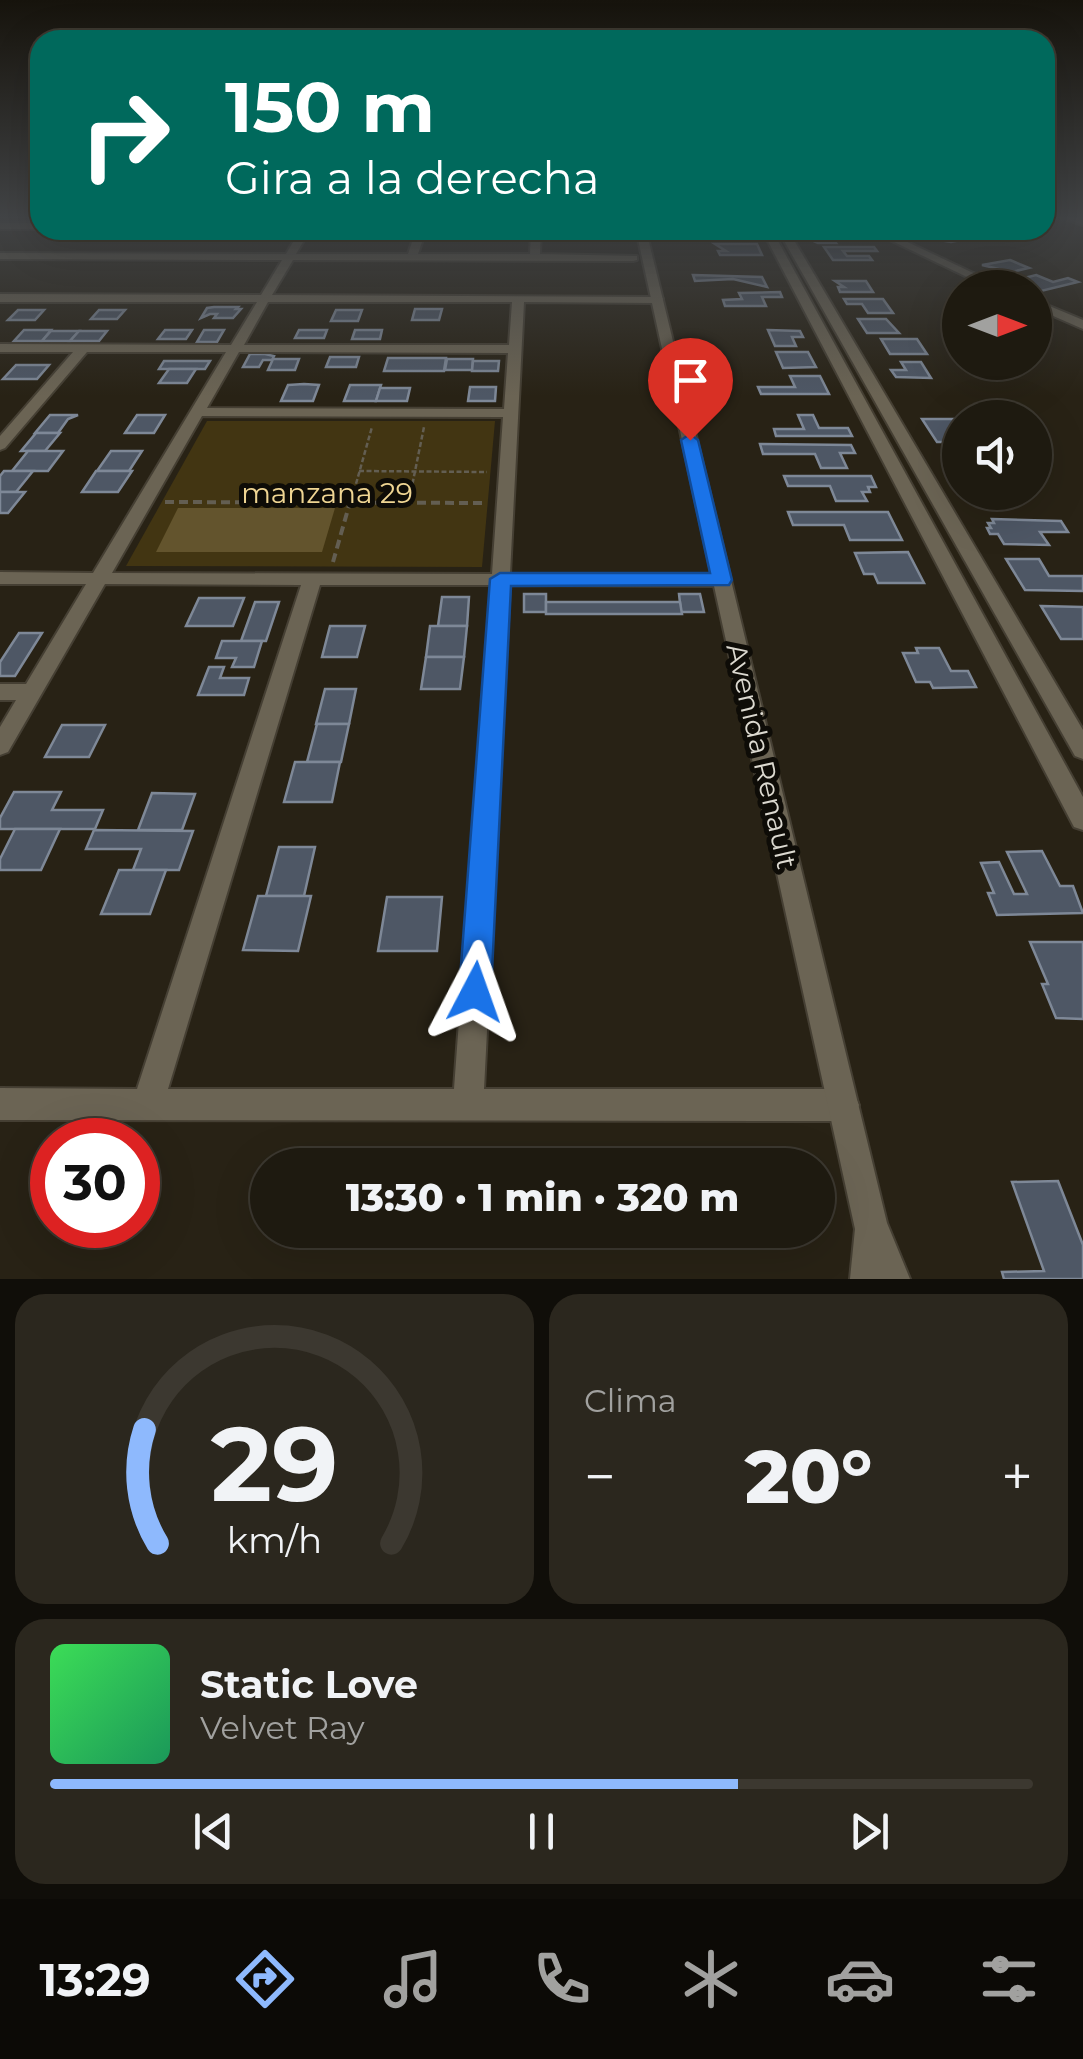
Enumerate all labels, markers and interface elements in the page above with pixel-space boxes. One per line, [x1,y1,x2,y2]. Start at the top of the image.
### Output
text: 150 m [225,64,435,150]
icon: right [60,70,190,200]
text: Gira a la derecha [225,150,600,205]
north arrow [942,270,1052,380]
map controls [942,270,1052,510]
pin [648,338,733,441]
icon: arrive [663,353,718,408]
button: sound [942,400,1052,510]
park label: manzana 29 [241,476,413,510]
street label: Avenida Renault [720,640,804,872]
position arrow [423,940,527,1044]
speed limit sign: 30 [30,1118,160,1248]
text: 13:30 · 1 min · 320 m [346,1174,739,1221]
text: Clima [584,1381,677,1420]
text: 29 [211,1400,338,1527]
text: 20° [745,1430,872,1522]
text: − [584,1443,616,1510]
text: + [1001,1443,1033,1510]
text: km/h [227,1518,322,1562]
text: Static Love [200,1661,418,1708]
text: Velvet Ray [200,1708,365,1747]
icon: previous [186,1804,241,1859]
icon: pause [514,1804,569,1859]
icon: next [842,1804,897,1859]
icon: directions [230,1944,300,2014]
icon: music [378,1944,448,2014]
icon: phone [527,1944,597,2014]
icon: climate [676,1944,746,2014]
icon: car [825,1944,895,2014]
icon: filters [974,1944,1044,2014]
text: 13:29 [39,1952,151,2007]

